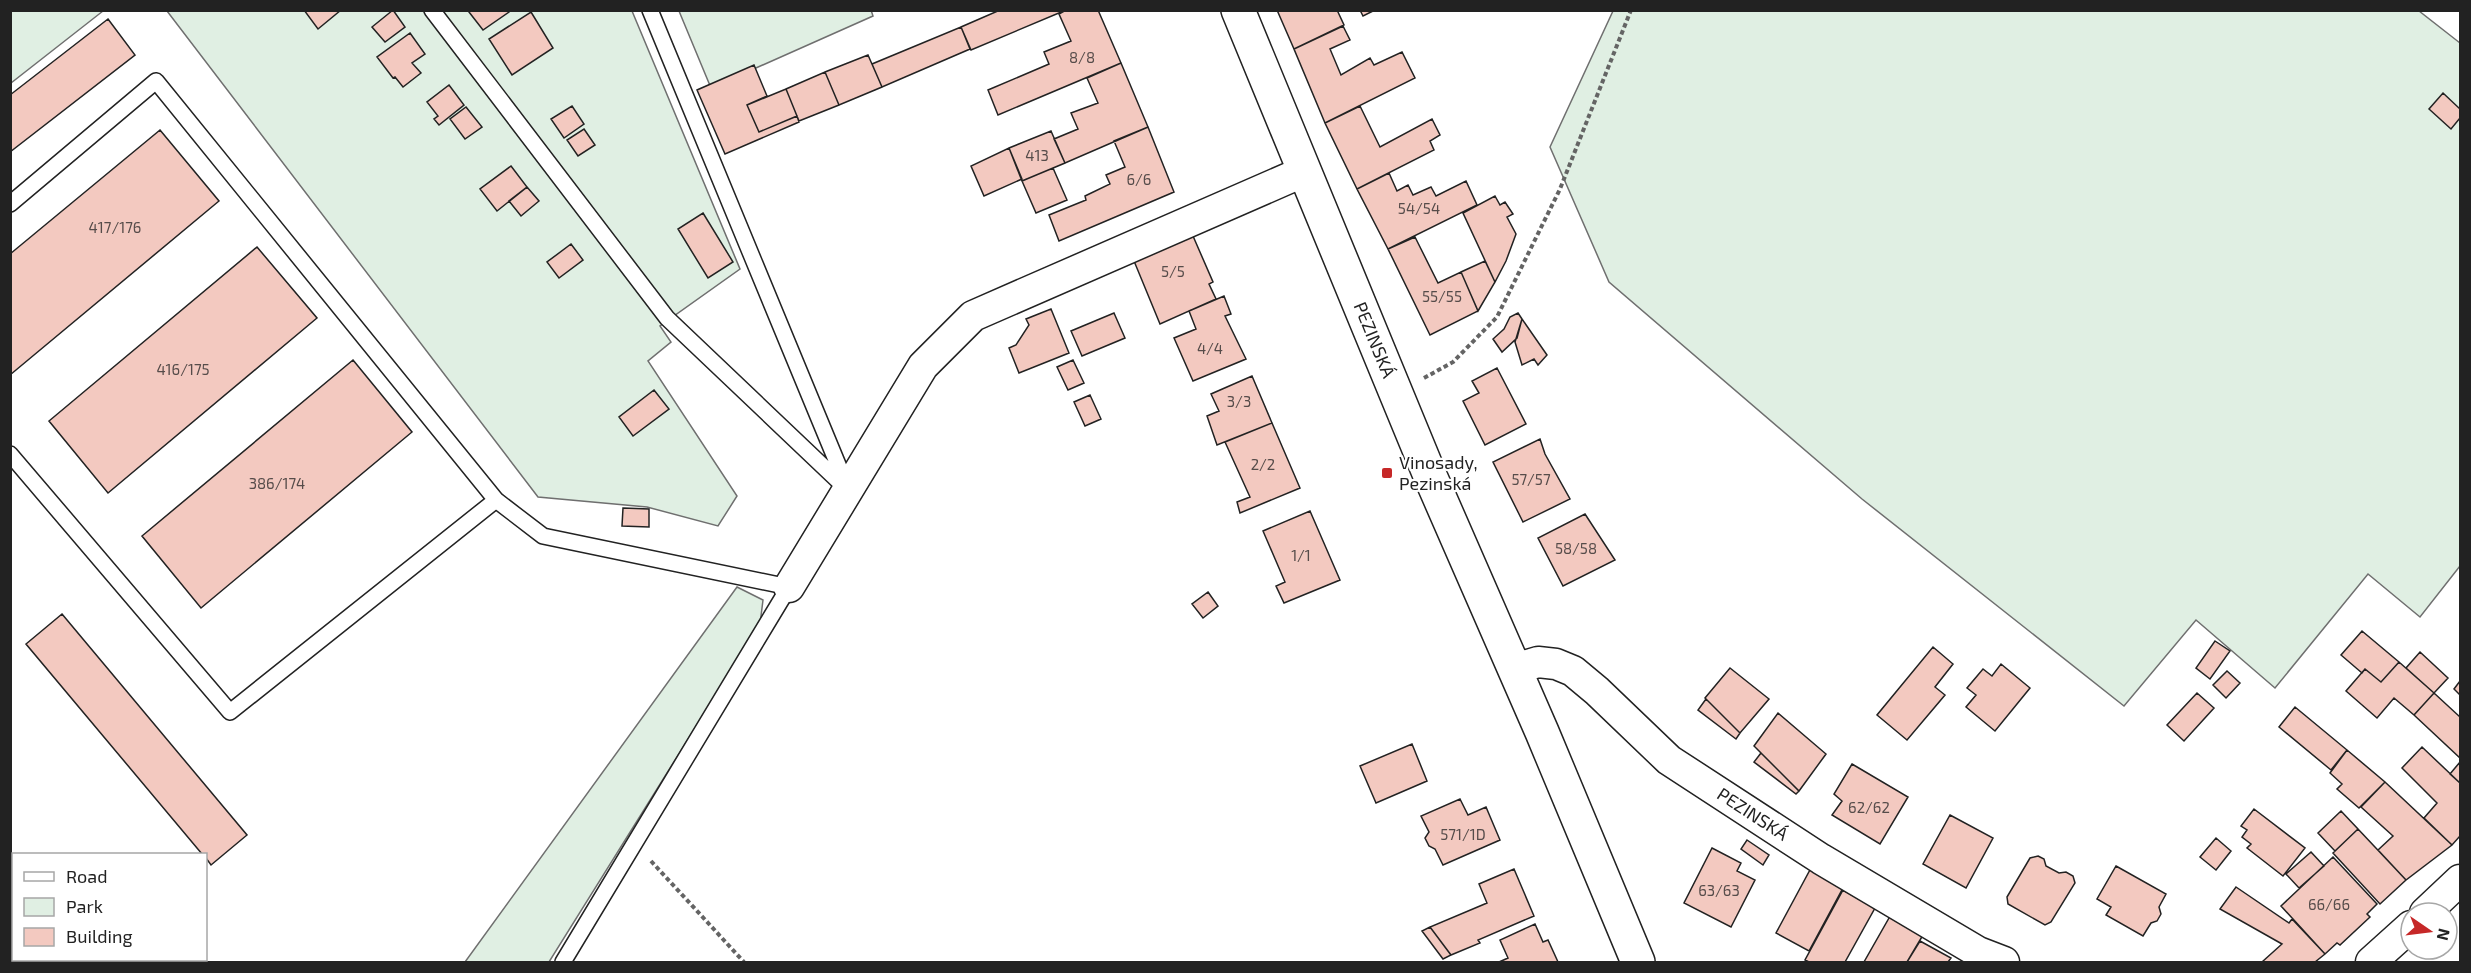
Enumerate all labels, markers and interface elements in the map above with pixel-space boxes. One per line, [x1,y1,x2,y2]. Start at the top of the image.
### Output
house number: 8/8 [1069,48,1095,66]
house number: 413 [1025,146,1049,164]
house number: 6/6 [1127,170,1151,188]
house number: 54/54 [1398,199,1440,217]
house number: 417/176 [89,218,141,236]
house number: 5/5 [1161,262,1185,280]
house number: 55/55 [1422,287,1462,305]
street label: PEZINSKÁ [1350,298,1401,382]
house number: 4/4 [1197,339,1223,357]
house number: 416/175 [156,360,210,378]
house number: 3/3 [1227,392,1251,410]
place label: Vinosady, Pezinská [1399,451,1478,494]
house number: 2/2 [1251,455,1275,473]
marker: Vinosady, Pezinská [1380,466,1394,480]
house number: 57/57 [1511,470,1551,488]
house number: 386/174 [249,474,305,492]
house number: 58/58 [1555,539,1597,557]
house number: 1/1 [1291,546,1311,564]
street label: PEZINSKÁ [1713,782,1793,845]
house number: 62/62 [1848,798,1890,816]
house number: 571/1D [1440,825,1486,843]
legend [12,853,207,961]
text: Road [66,865,107,887]
house number: 63/63 [1698,881,1740,899]
text: Park [66,895,103,917]
house number: 66/66 [2308,895,2350,913]
north arrow [2399,901,2459,961]
text: Building [66,925,133,947]
text: N [2433,927,2455,943]

